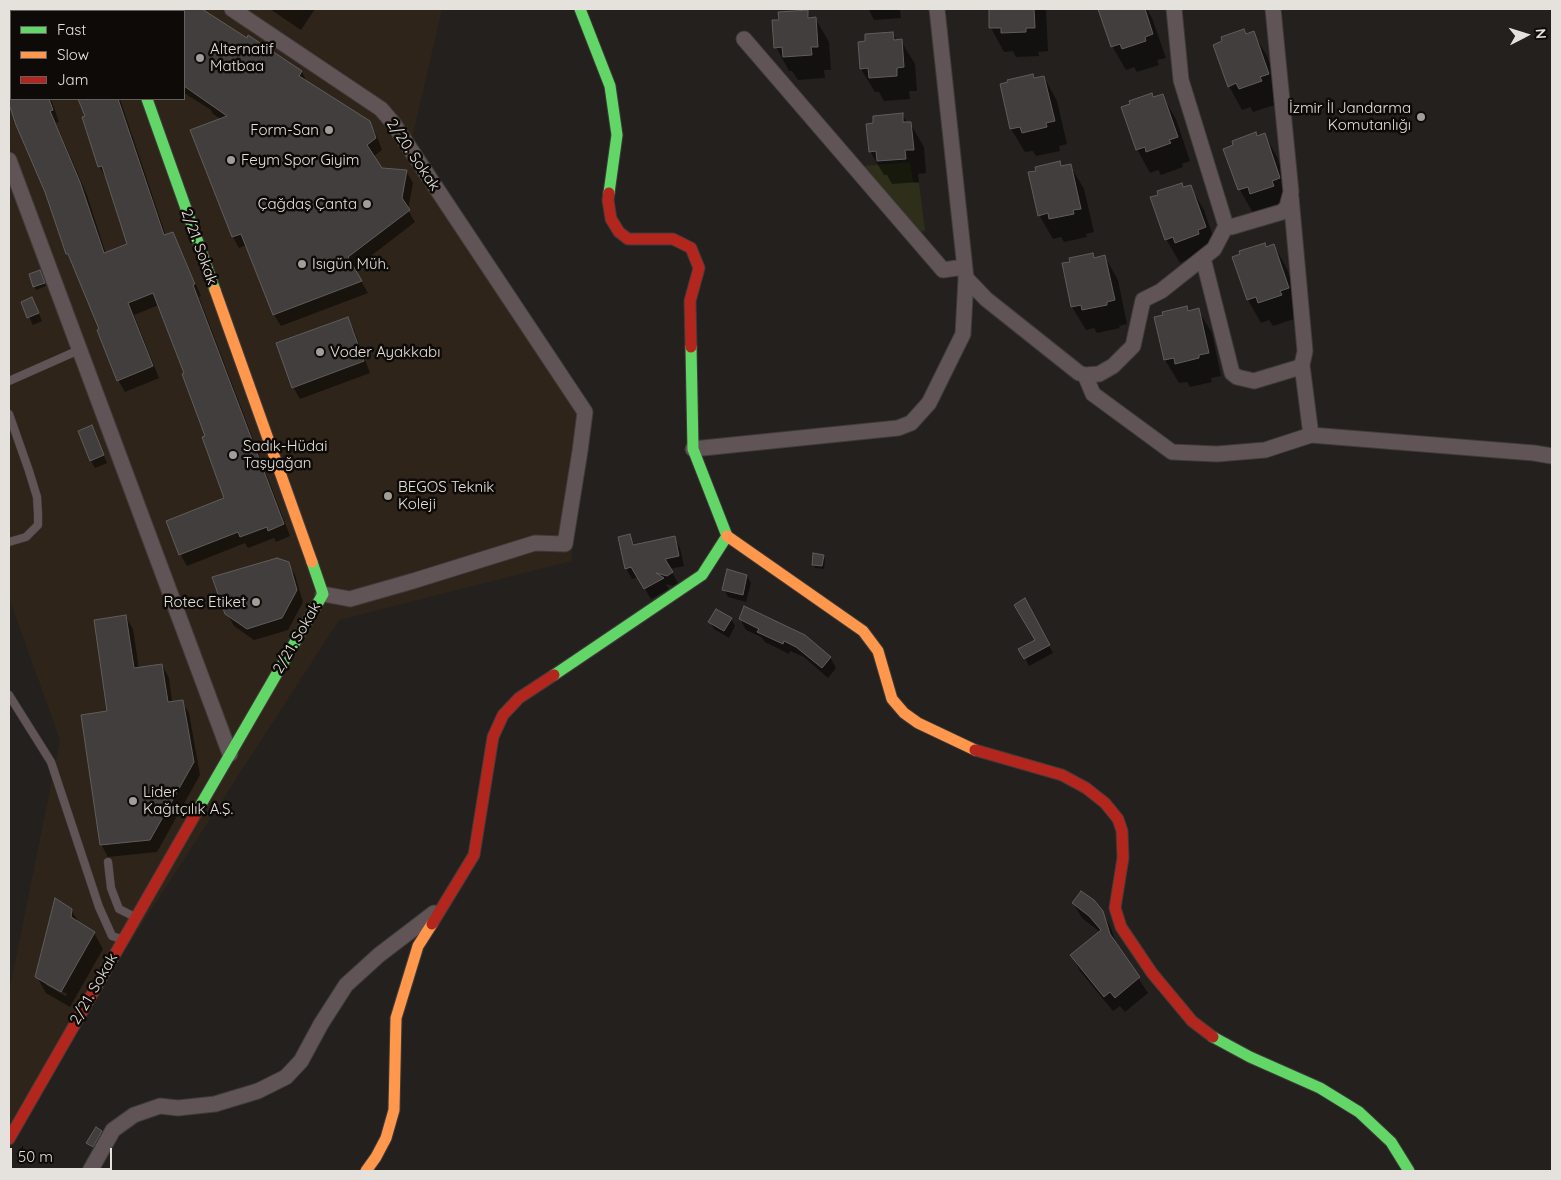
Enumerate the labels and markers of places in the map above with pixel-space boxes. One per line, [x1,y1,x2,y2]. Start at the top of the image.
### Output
place label: Alternatif Matbaa [210,40,274,75]
marker: Alternatif Matbaa [194,52,206,64]
place label: İzmir İl Jandarma Komutanlığı [1289,99,1411,134]
marker: İzmir İl Jandarma Komutanlığı [1415,111,1427,123]
place label: Form-San [250,121,319,139]
marker: Form-San [323,124,335,136]
place label: Feym Spor Giyim [241,151,359,169]
marker: Feym Spor Giyim [225,154,237,166]
place label: Çağdaş Çanta [258,195,357,213]
marker: Çağdaş Çanta [361,198,373,210]
place label: Isıgün Müh. [312,255,389,273]
marker: Isıgün Müh. [296,258,308,270]
place label: Voder Ayakkabı [330,343,440,361]
marker: Voder Ayakkabı [314,346,326,358]
place label: Sadık-Hüdai Taşyağan [243,437,327,472]
marker: Sadık-Hüdai Taşyağan [227,449,239,461]
place label: BEGOS Teknik Koleji [398,478,494,513]
marker: BEGOS Teknik Koleji [382,490,394,502]
place label: Rotec Etiket [164,593,246,611]
marker: Rotec Etiket [250,596,262,608]
place label: Lider Kağıtçılık A.Ş. [143,783,233,818]
marker: Lider Kağıtçılık A.Ş. [127,795,139,807]

